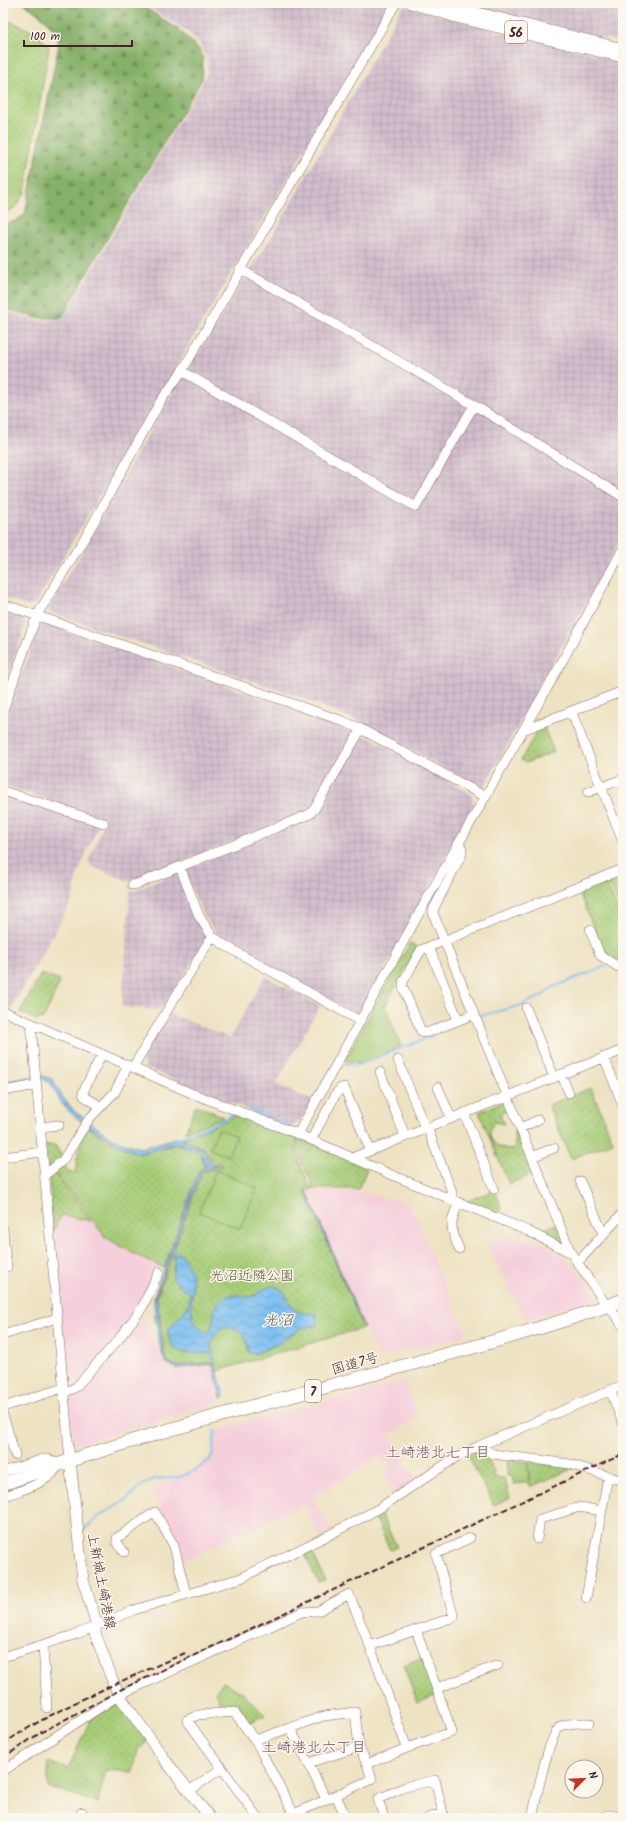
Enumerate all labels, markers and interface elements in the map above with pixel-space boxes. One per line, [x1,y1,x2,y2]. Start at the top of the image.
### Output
road number: 56 [505,21,527,43]
scale bar [24,22,132,48]
text: 100 m [30,27,61,46]
park label: 光沼近隣公園 [210,1265,294,1287]
water label: 光沼 [263,1309,295,1333]
street label: 国道7号 [329,1347,382,1381]
road number: 7 [305,1380,321,1402]
district label: 土崎港北七丁目 [385,1441,491,1465]
street label: 上新城土崎港線 [81,1531,121,1631]
district label: 土崎港北六丁目 [261,1736,367,1760]
north arrow [564,1759,604,1799]
text: N [583,1769,602,1782]

